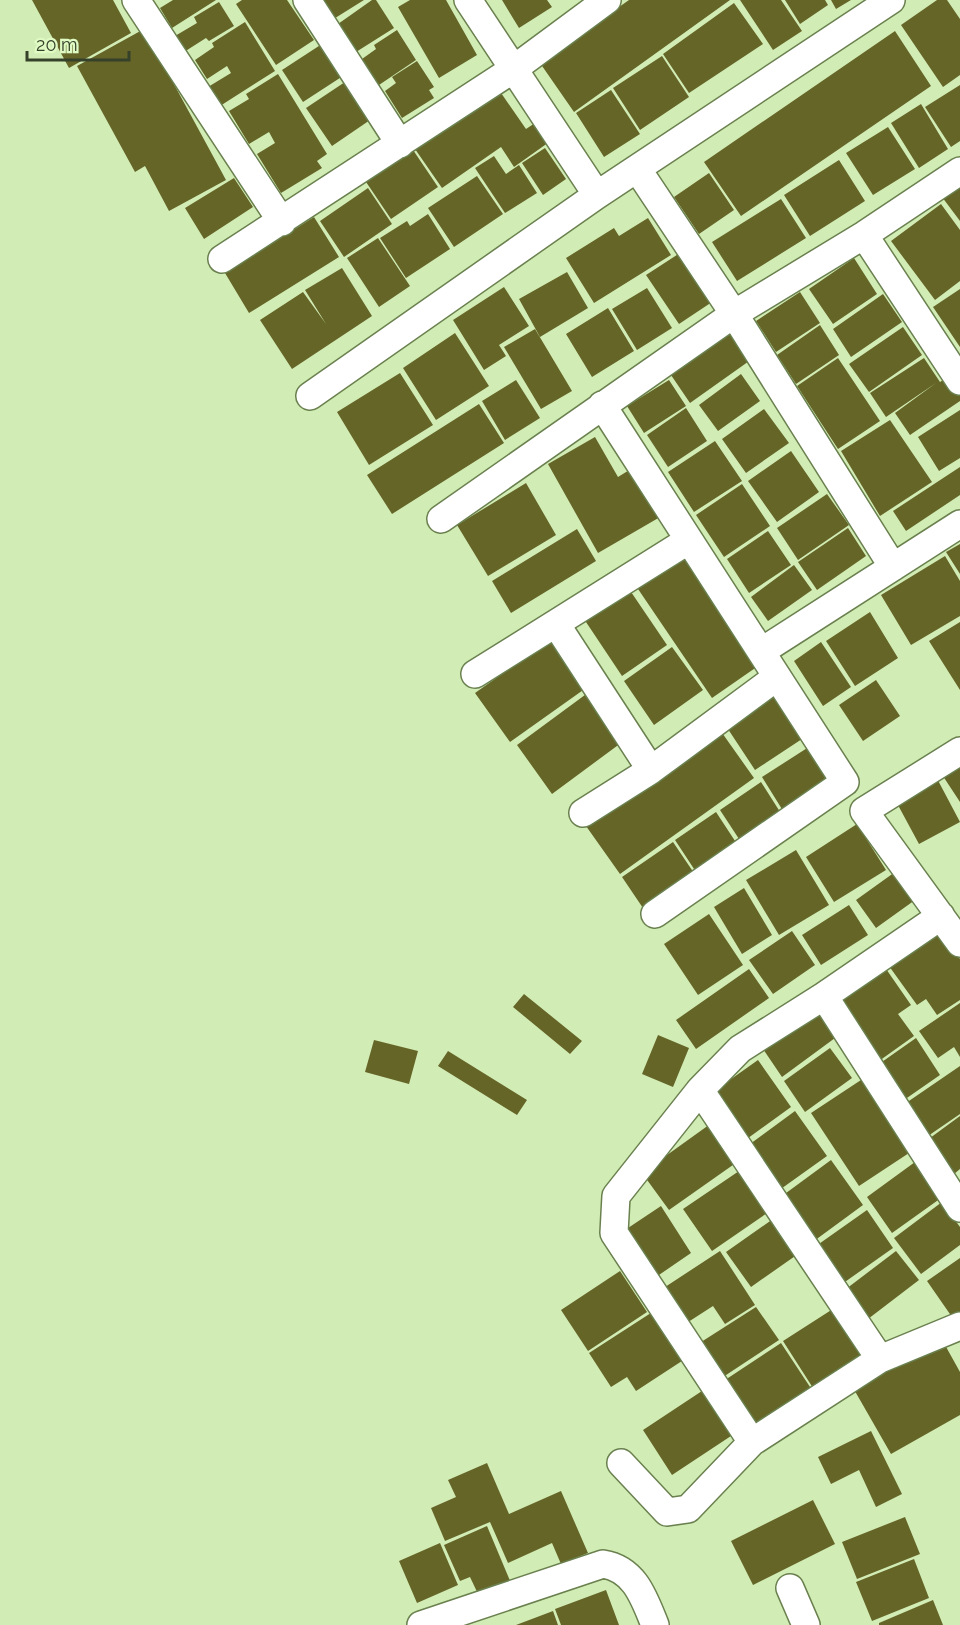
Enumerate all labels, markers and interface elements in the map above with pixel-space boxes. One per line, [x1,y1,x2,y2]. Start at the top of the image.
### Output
scale bar [27,24,129,62]
text: 20 m [36,34,78,55]

